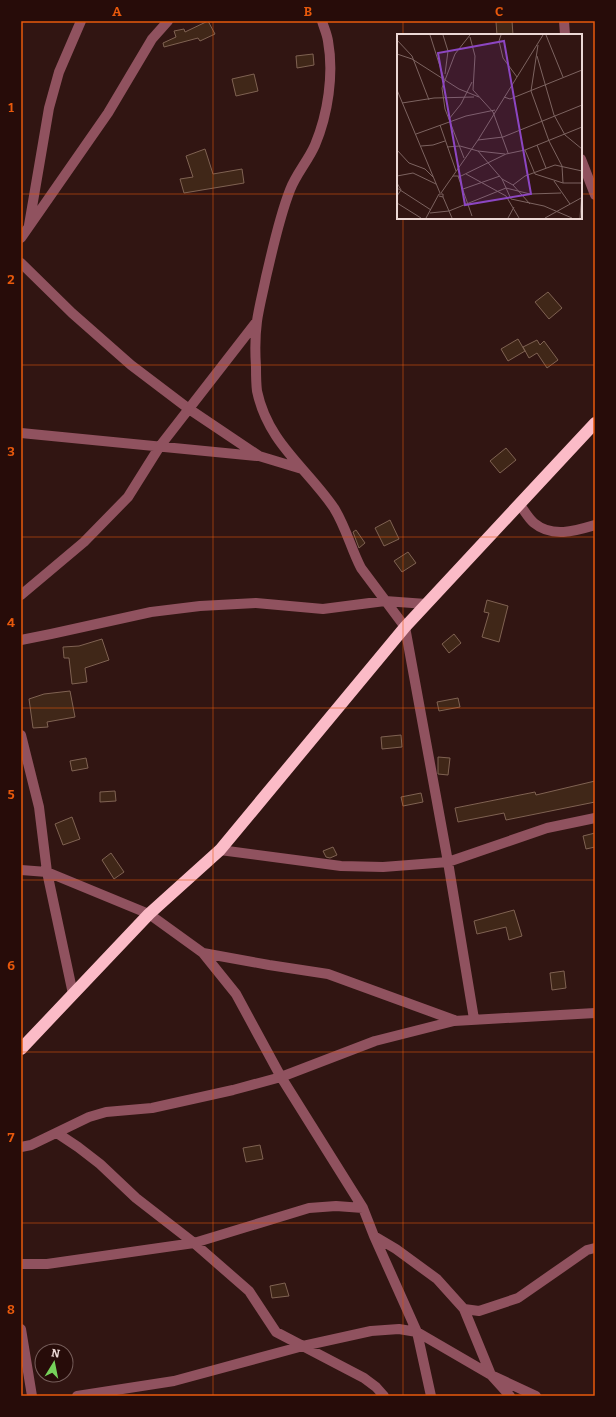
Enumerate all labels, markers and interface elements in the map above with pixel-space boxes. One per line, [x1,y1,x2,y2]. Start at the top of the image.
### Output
text: A [112,4,122,19]
text: B [304,4,312,19]
text: C [495,4,503,19]
inset map [397,34,582,219]
text: 1 [8,100,14,115]
text: 2 [7,272,15,287]
text: 3 [7,444,15,459]
text: 4 [7,615,15,630]
text: 5 [7,787,15,802]
text: 6 [7,958,15,973]
text: 7 [8,1130,15,1145]
text: 8 [7,1302,15,1317]
north arrow [34,1343,74,1383]
text: N [50,1347,61,1361]

